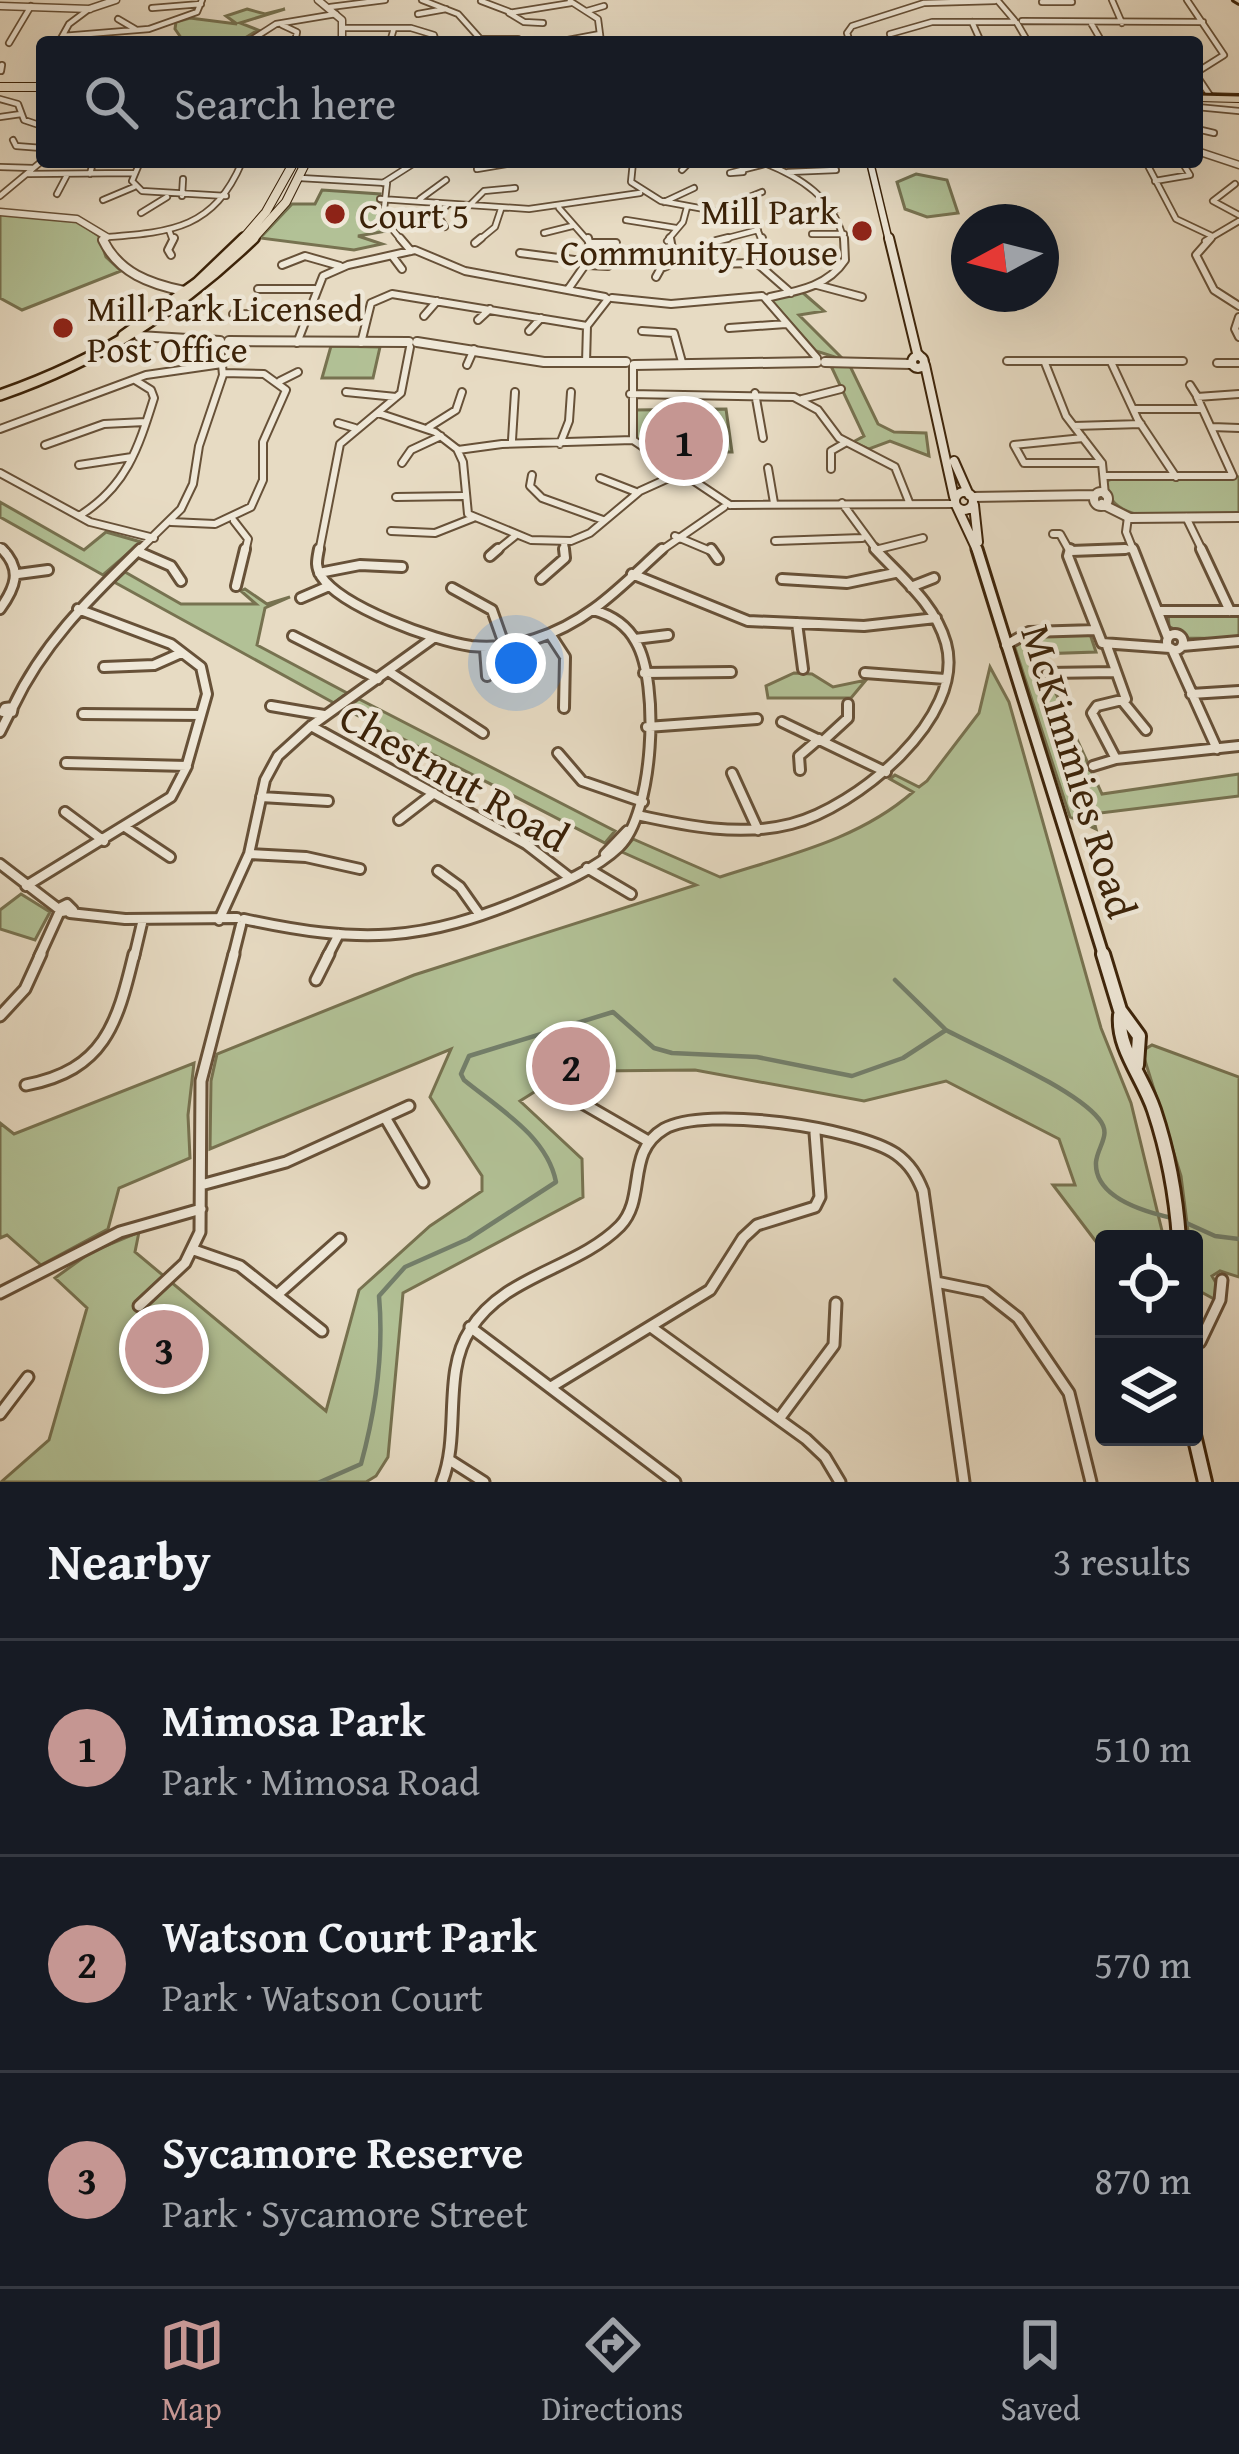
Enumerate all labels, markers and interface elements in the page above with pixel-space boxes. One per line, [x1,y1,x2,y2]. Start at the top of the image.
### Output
search box [36,36,1203,168]
icon: search [78,69,144,135]
text: Search here [174,70,396,135]
place label: Mill Park Community House [560,184,839,278]
place label: Court 5 [359,188,469,241]
marker: Court 5 [322,201,348,227]
north arrow [951,204,1059,312]
marker: Mill Park Community House [849,218,875,244]
place label: Mill Park Licensed Post Office [87,281,363,375]
marker: Mill Park Licensed Post Office [50,315,76,341]
pin: 1 [645,396,723,486]
street label: McKimmies Road [1006,617,1154,926]
your location [486,633,546,693]
street label: Chestnut Road [329,686,582,867]
pin: 2 [532,1021,610,1111]
map controls [1095,1230,1203,1446]
button: locate [1095,1230,1203,1338]
pin: 3 [125,1304,203,1394]
button: layers [1095,1338,1203,1446]
text: Nearby [48,1523,211,1598]
text: 3 results [1053,1532,1191,1589]
text: Mimosa Park [162,1687,425,1752]
text: 1 [77,1719,97,1776]
text: 510 m [1094,1719,1191,1776]
text: Park · Mimosa Road [162,1752,480,1809]
text: Watson Court Park [162,1903,537,1968]
text: 2 [77,1935,97,1992]
text: 570 m [1094,1935,1191,1992]
text: Park · Watson Court [162,1968,483,2025]
text: Sycamore Reserve [162,2119,523,2184]
text: 3 [77,2151,97,2208]
text: 870 m [1094,2151,1191,2208]
text: Park · Sycamore Street [162,2184,528,2241]
tab: Map [159,2312,225,2432]
tab: Directions [542,2312,683,2432]
tab: Saved [1001,2312,1080,2432]

